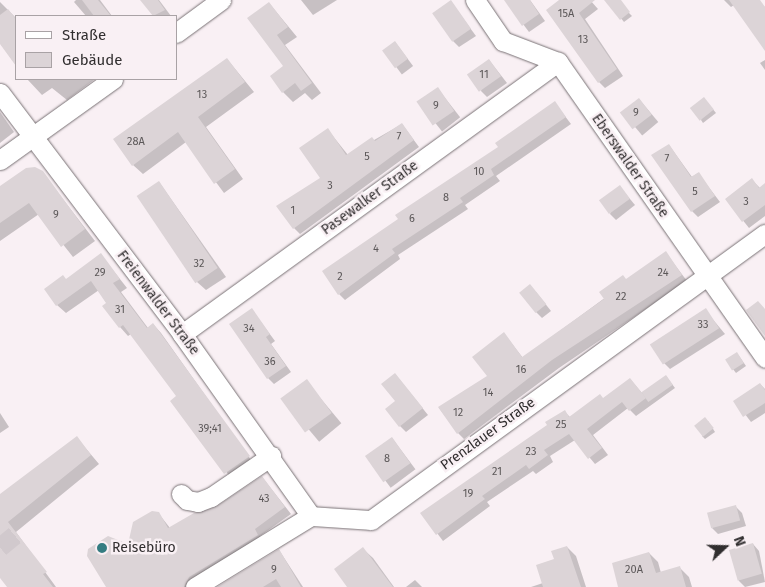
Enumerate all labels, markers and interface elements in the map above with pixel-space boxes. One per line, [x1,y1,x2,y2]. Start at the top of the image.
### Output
house number: 15A [558,7,574,21]
legend [15,15,178,80]
text: Straße [62,26,106,44]
house number: 13 [578,33,588,47]
text: Gebäude [62,51,122,69]
house number: 11 [479,68,489,82]
house number: 13 [197,88,207,102]
house number: 9 [433,99,439,113]
house number: 9 [633,106,639,120]
street label: Eberswalder Straße [588,111,672,221]
house number: 7 [397,130,401,144]
house number: 28A [127,135,145,149]
house number: 5 [364,150,370,164]
house number: 7 [665,152,669,166]
street label: Pasewalker Straße [318,157,422,239]
house number: 10 [474,165,484,179]
house number: 3 [327,179,333,193]
house number: 5 [692,185,698,199]
house number: 8 [443,191,449,205]
house number: 3 [743,195,749,209]
house number: 1 [291,204,295,218]
house number: 9 [53,208,59,222]
house number: 6 [409,212,415,226]
house number: 4 [373,242,379,256]
street label: Freienwalder Straße [113,247,203,359]
house number: 32 [194,257,204,271]
house number: 29 [94,266,106,280]
house number: 24 [658,266,668,280]
house number: 2 [337,270,343,284]
house number: 22 [616,290,626,304]
house number: 31 [115,303,125,317]
house number: 33 [698,318,708,332]
house number: 34 [243,322,255,336]
house number: 36 [264,355,276,369]
house number: 16 [516,363,526,377]
house number: 14 [483,386,493,400]
street label: Prenzlauer Straße [438,394,538,474]
house number: 12 [453,406,463,420]
house number: 25 [556,418,566,432]
house number: 39;41 [198,422,222,436]
house number: 23 [526,445,536,459]
house number: 8 [384,452,390,466]
house number: 21 [492,465,502,479]
house number: 19 [463,487,473,501]
house number: 43 [258,492,270,506]
north arrow [700,522,750,572]
text: N [730,534,749,549]
place label: Reisebüro [112,540,176,556]
marker: Reisebüro [96,542,108,554]
house number: 9 [271,563,277,577]
house number: 20A [625,563,643,577]

